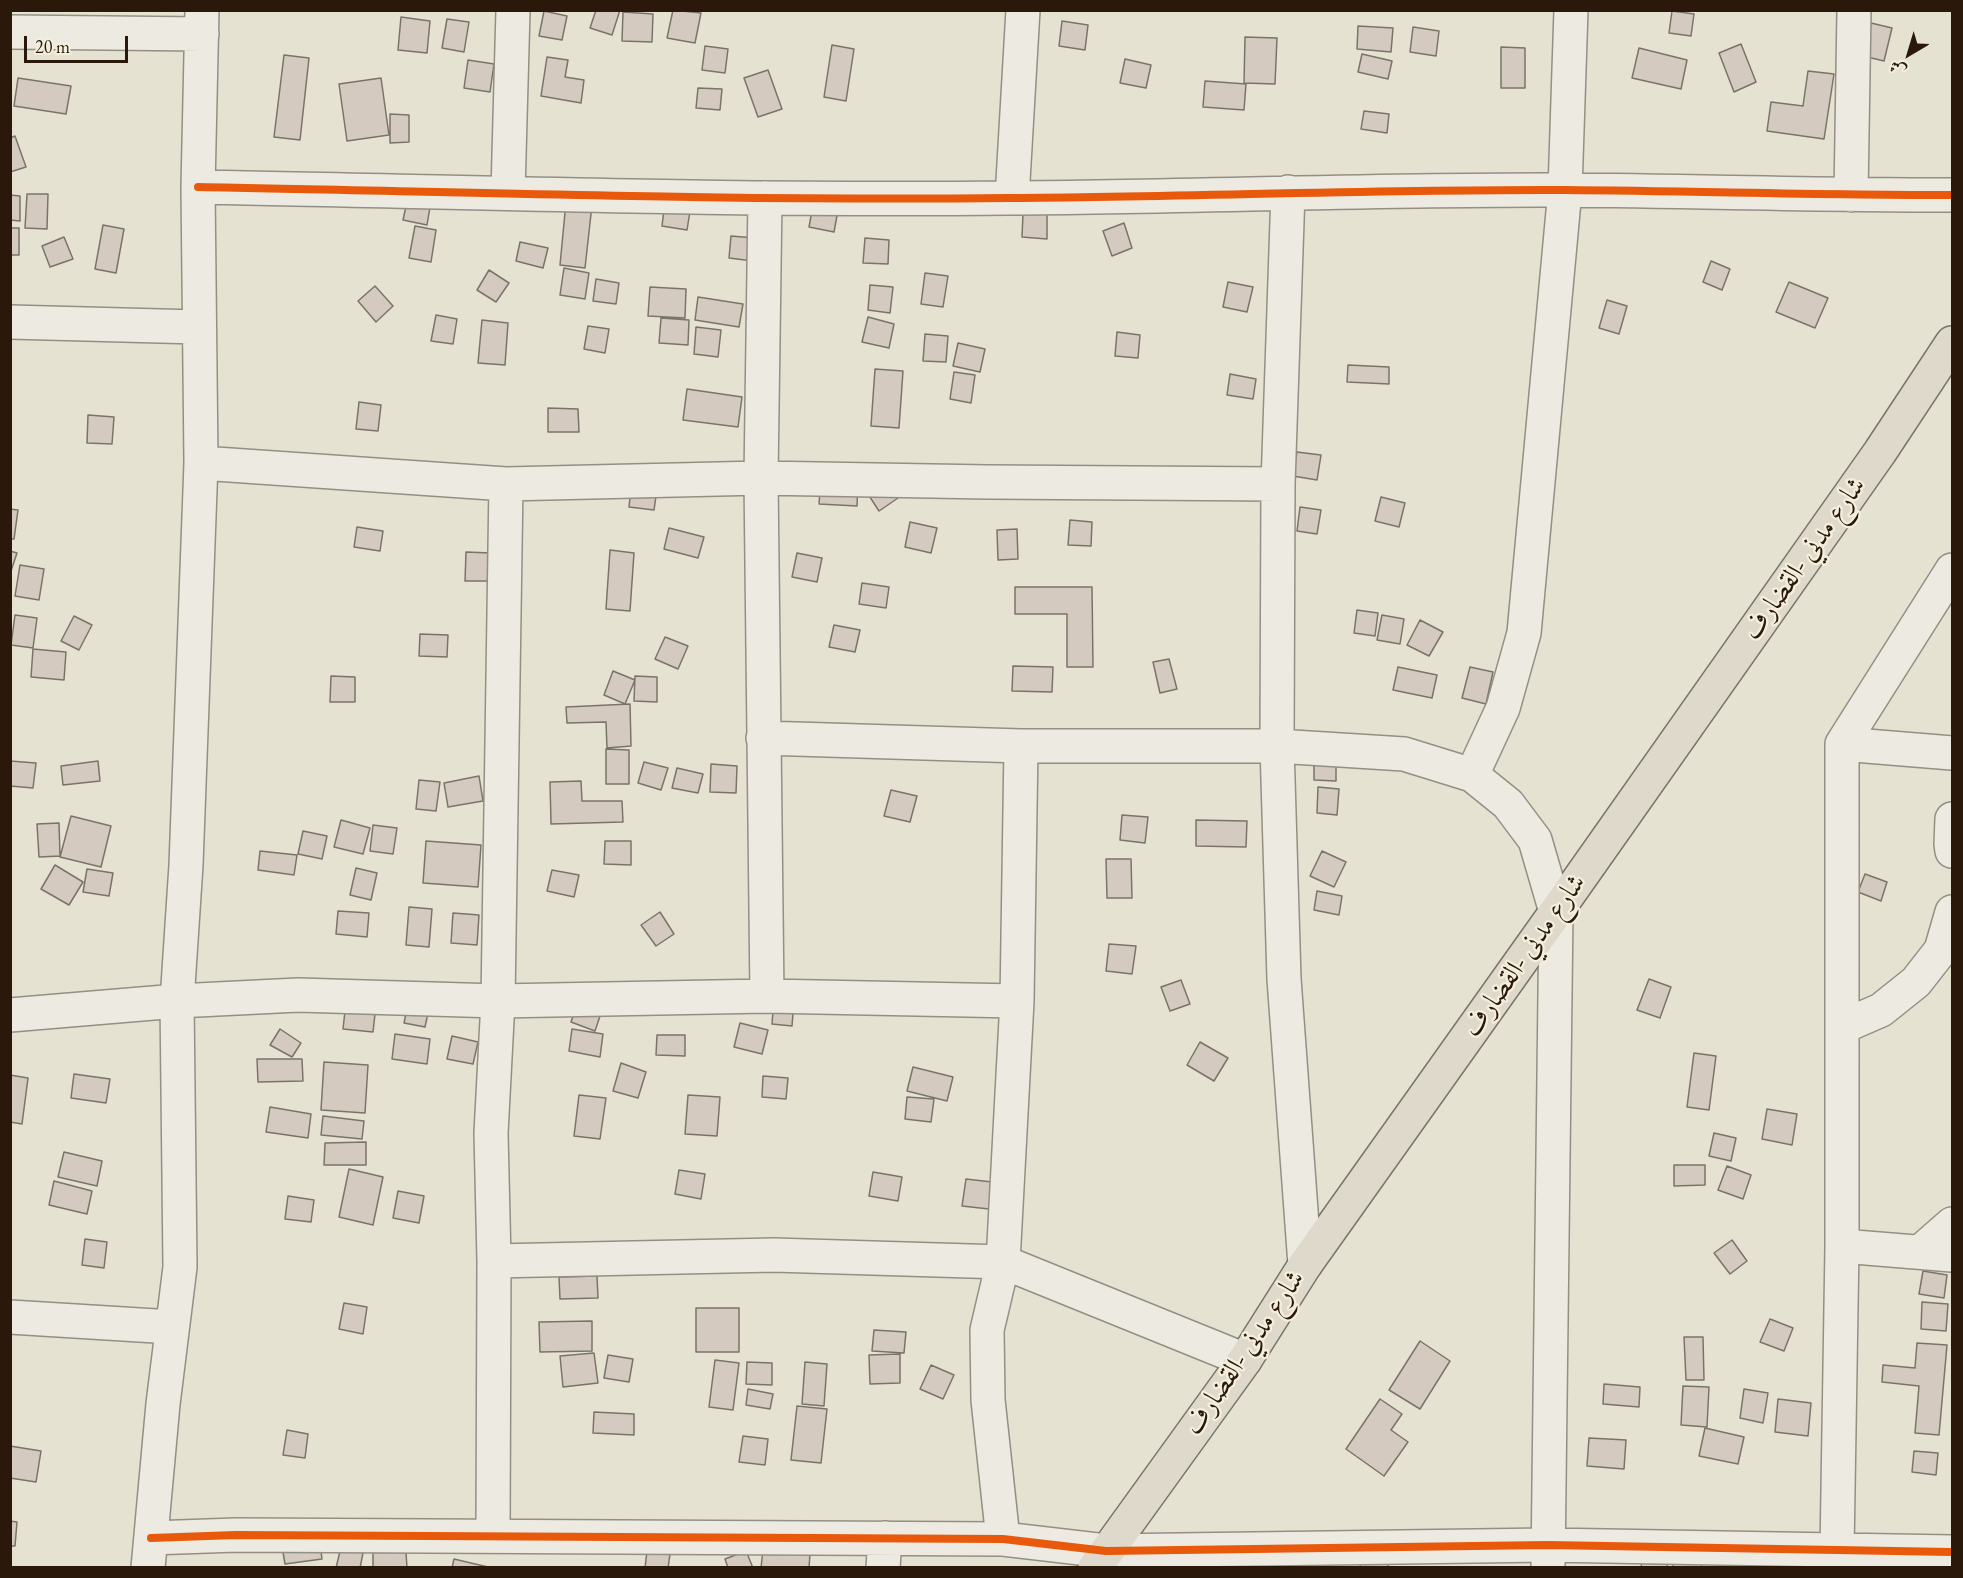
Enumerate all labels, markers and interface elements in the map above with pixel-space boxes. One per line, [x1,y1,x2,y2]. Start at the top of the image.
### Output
scale bar [27,24,130,62]
north arrow [1879,24,1939,84]
text: 20 m [35,35,70,58]
text: ش [1885,55,1910,82]
street label: شارع مدني -القضارف [1737,471,1873,647]
street label: شارع مدني -القضارف [1457,868,1593,1044]
street label: شارع مدني -القضارف [1178,1264,1312,1442]

